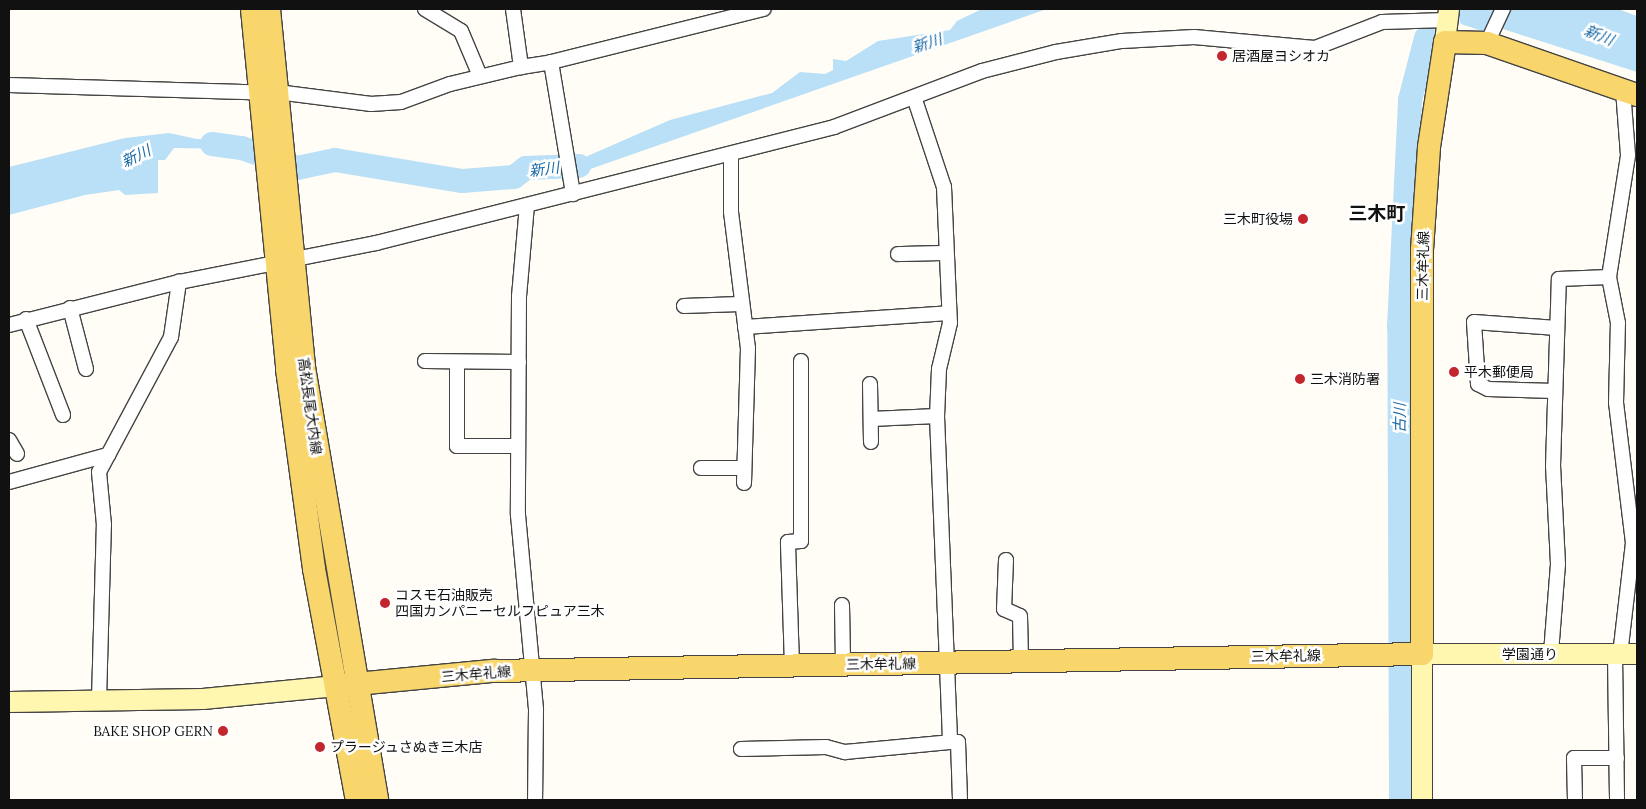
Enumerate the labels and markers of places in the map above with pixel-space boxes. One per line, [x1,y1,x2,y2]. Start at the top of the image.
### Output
place label: 居酒屋ヨシオカ [1232,48,1330,64]
marker: 居酒屋ヨシオカ [1216,50,1228,62]
place label: 三木町役場 [1223,211,1293,227]
marker: 三木町役場 [1297,213,1309,225]
place label: 平木郵便局 [1464,364,1534,380]
marker: 平木郵便局 [1448,366,1460,378]
place label: 三木消防署 [1310,371,1380,387]
marker: 三木消防署 [1294,373,1306,385]
place label: コスモ石油販売 四国カンパニーセルフピュア三木 [395,587,605,620]
marker: コスモ石油販売 四国カンパニーセルフピュア三木 [379,597,391,609]
place label: BAKE SHOP GERN [93,723,213,739]
marker: BAKE SHOP GERN [217,725,229,737]
place label: プラージュさぬき三木店 [330,739,484,755]
marker: プラージュさぬき三木店 [314,741,326,753]

